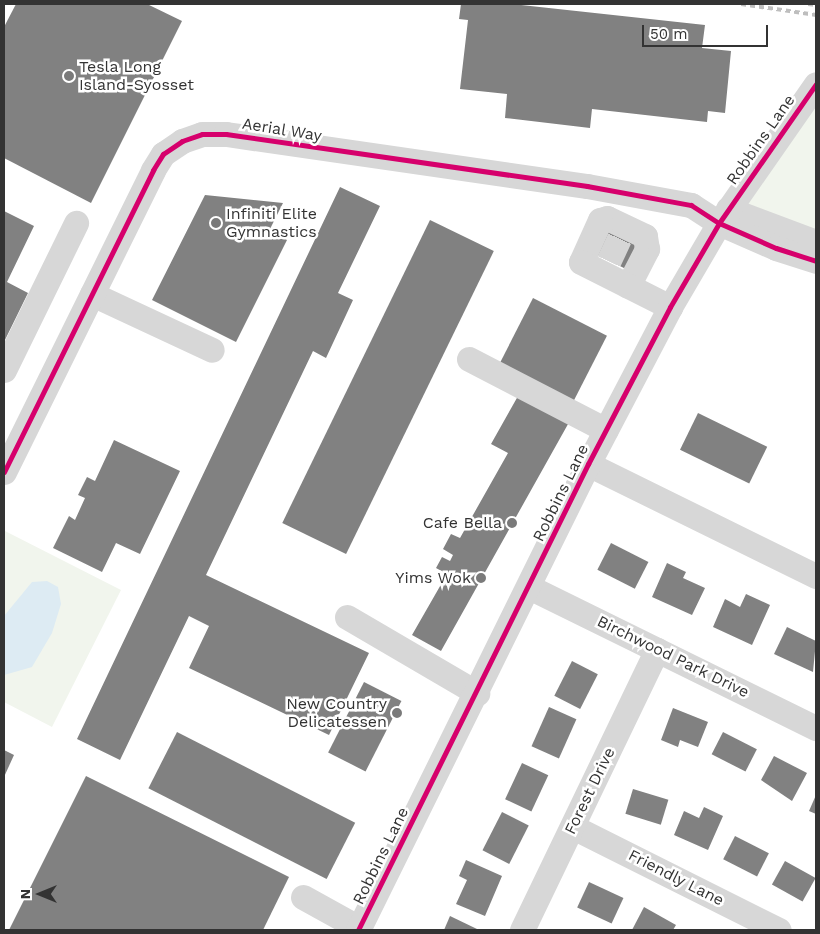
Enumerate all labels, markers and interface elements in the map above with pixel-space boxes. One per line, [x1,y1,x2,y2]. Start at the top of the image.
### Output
scale bar [645,15,771,47]
text: 50 m [650,25,687,43]
place label: Tesla Long Island-Syosset [79,57,194,95]
marker: Tesla Long Island-Syosset [63,70,75,82]
street label: Robbins Lane [723,91,799,189]
street label: Aerial Way [240,114,324,146]
place label: Infiniti Elite Gymnastics [226,204,317,242]
marker: Infiniti Elite Gymnastics [210,217,222,229]
street label: Robbins Lane [529,441,593,545]
place label: Cafe Bella [423,513,502,533]
marker: Cafe Bella [506,517,518,529]
place label: Yims Wok [395,568,471,588]
marker: Yims Wok [475,572,487,584]
street label: Birchwood Park Drive [594,612,752,702]
place label: New Country Delicatessen [286,694,387,732]
marker: New Country Delicatessen [391,707,403,719]
street label: Forest Drive [561,744,619,838]
street label: Robbins Lane [349,804,413,908]
street label: Friendly Lane [625,846,727,910]
north arrow [15,869,65,919]
text: N [17,889,33,899]

